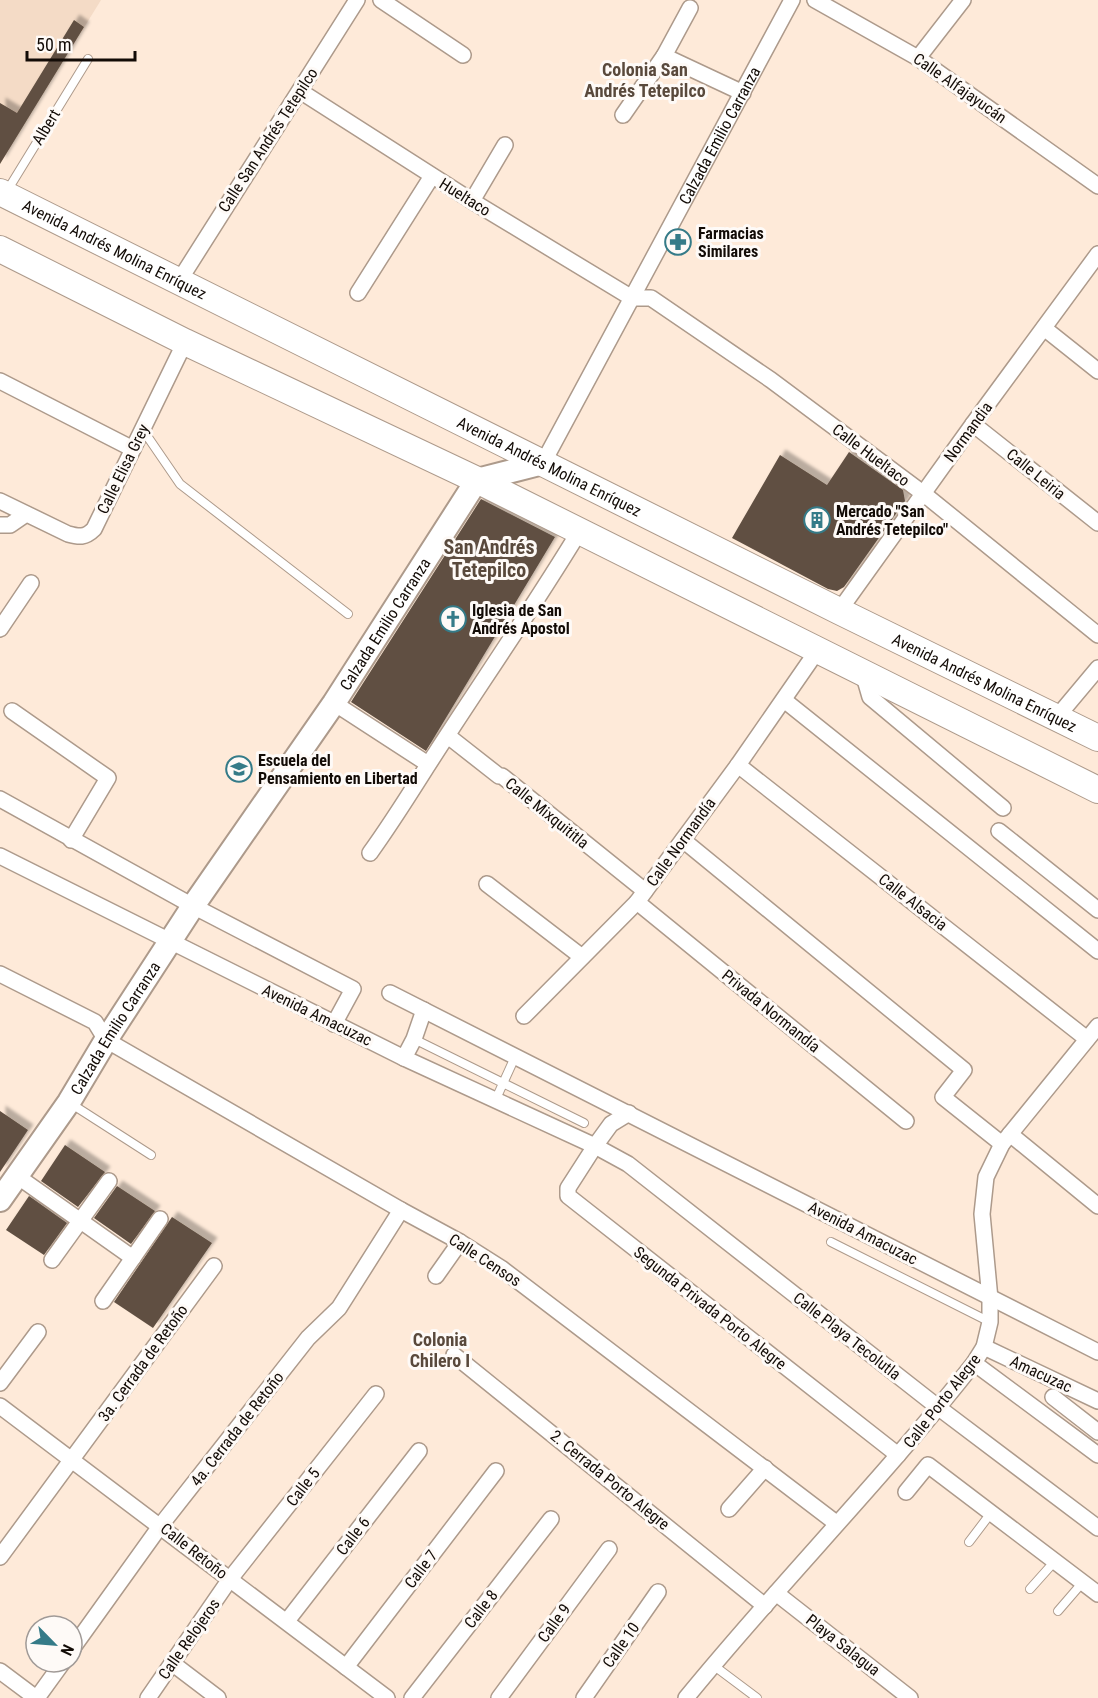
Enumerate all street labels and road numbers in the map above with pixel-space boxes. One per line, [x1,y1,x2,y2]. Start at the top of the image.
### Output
street label: Calle Alfajayucán [910,49,1010,127]
street label: Calzada Emilio Carranza [674,63,764,207]
street label: Calle San Andrés Tetepilco [214,64,322,216]
street label: Albert [28,105,64,148]
street label: Hueltaco [436,174,494,220]
street label: Avenida Andrés Molina Enríquez [19,195,210,303]
street label: Normandia [940,398,996,466]
street label: Avenida Andrés Molina Enríquez [454,412,644,520]
street label: Calle Hueltaco [829,420,913,490]
street label: Calle Elisa Grey [93,421,153,517]
street label: Calle Leiria [1003,445,1069,503]
street label: Calzada Emilio Carranza [335,554,434,694]
street label: Avenida Andrés Molina Enríquez [889,629,1080,736]
street label: Calle Mixquititla [501,774,593,852]
street label: Calle Normandía [642,794,720,890]
street label: Calle Alsacia [875,869,951,935]
street label: Calzada Emilio Carranza [66,958,164,1098]
street label: Privada Normandía [718,966,824,1056]
street label: Avenida Amacuzac [259,980,375,1050]
street label: Avenida Amacuzac [805,1197,921,1269]
street label: Calle Censos [445,1230,525,1290]
street label: Segunda Privada Porto Alegre [630,1243,790,1373]
street label: Calle Playa Tecolutla [790,1288,904,1384]
street label: 3a. Cerrada de Retoño [94,1301,192,1425]
street label: Calle Porto Alegre [899,1350,985,1452]
street label: Amacuzac [1007,1351,1075,1397]
street label: 4a. Cerrada de Retoño [186,1368,288,1490]
street label: 2. Cerrada Porto Alegre [547,1426,673,1534]
street label: Calle 5 [282,1464,324,1510]
street label: Calle 6 [332,1513,374,1559]
street label: Calle Retoño [157,1519,231,1583]
street label: Calle 7 [400,1546,442,1592]
street label: Calle 8 [460,1586,502,1632]
street label: Calle Relojeros [154,1595,224,1683]
street label: Calle 9 [534,1600,574,1646]
street label: Playa Salagua [802,1610,884,1680]
street label: Calle 10 [599,1619,643,1671]

